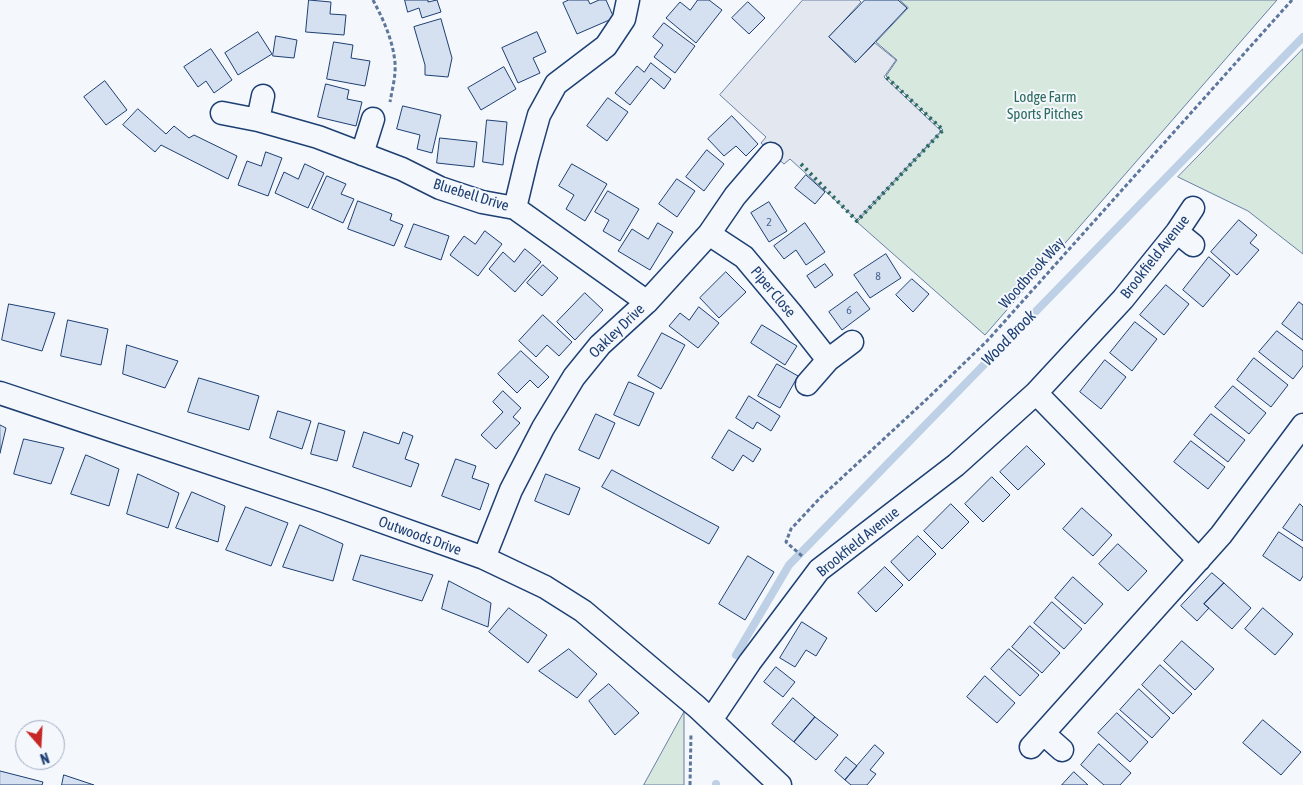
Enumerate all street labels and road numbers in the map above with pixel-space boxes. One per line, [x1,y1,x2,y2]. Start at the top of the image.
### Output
street label: Bluebell Drive [431,175,511,215]
street label: Brookfield Avenue [1117,212,1193,302]
street label: Woodbrook Way [995,234,1069,312]
street label: Piper Close [747,263,799,321]
street label: Oakley Drive [586,300,648,362]
street label: Brookfield Avenue [813,503,903,581]
street label: Outwoods Drive [376,513,464,559]

